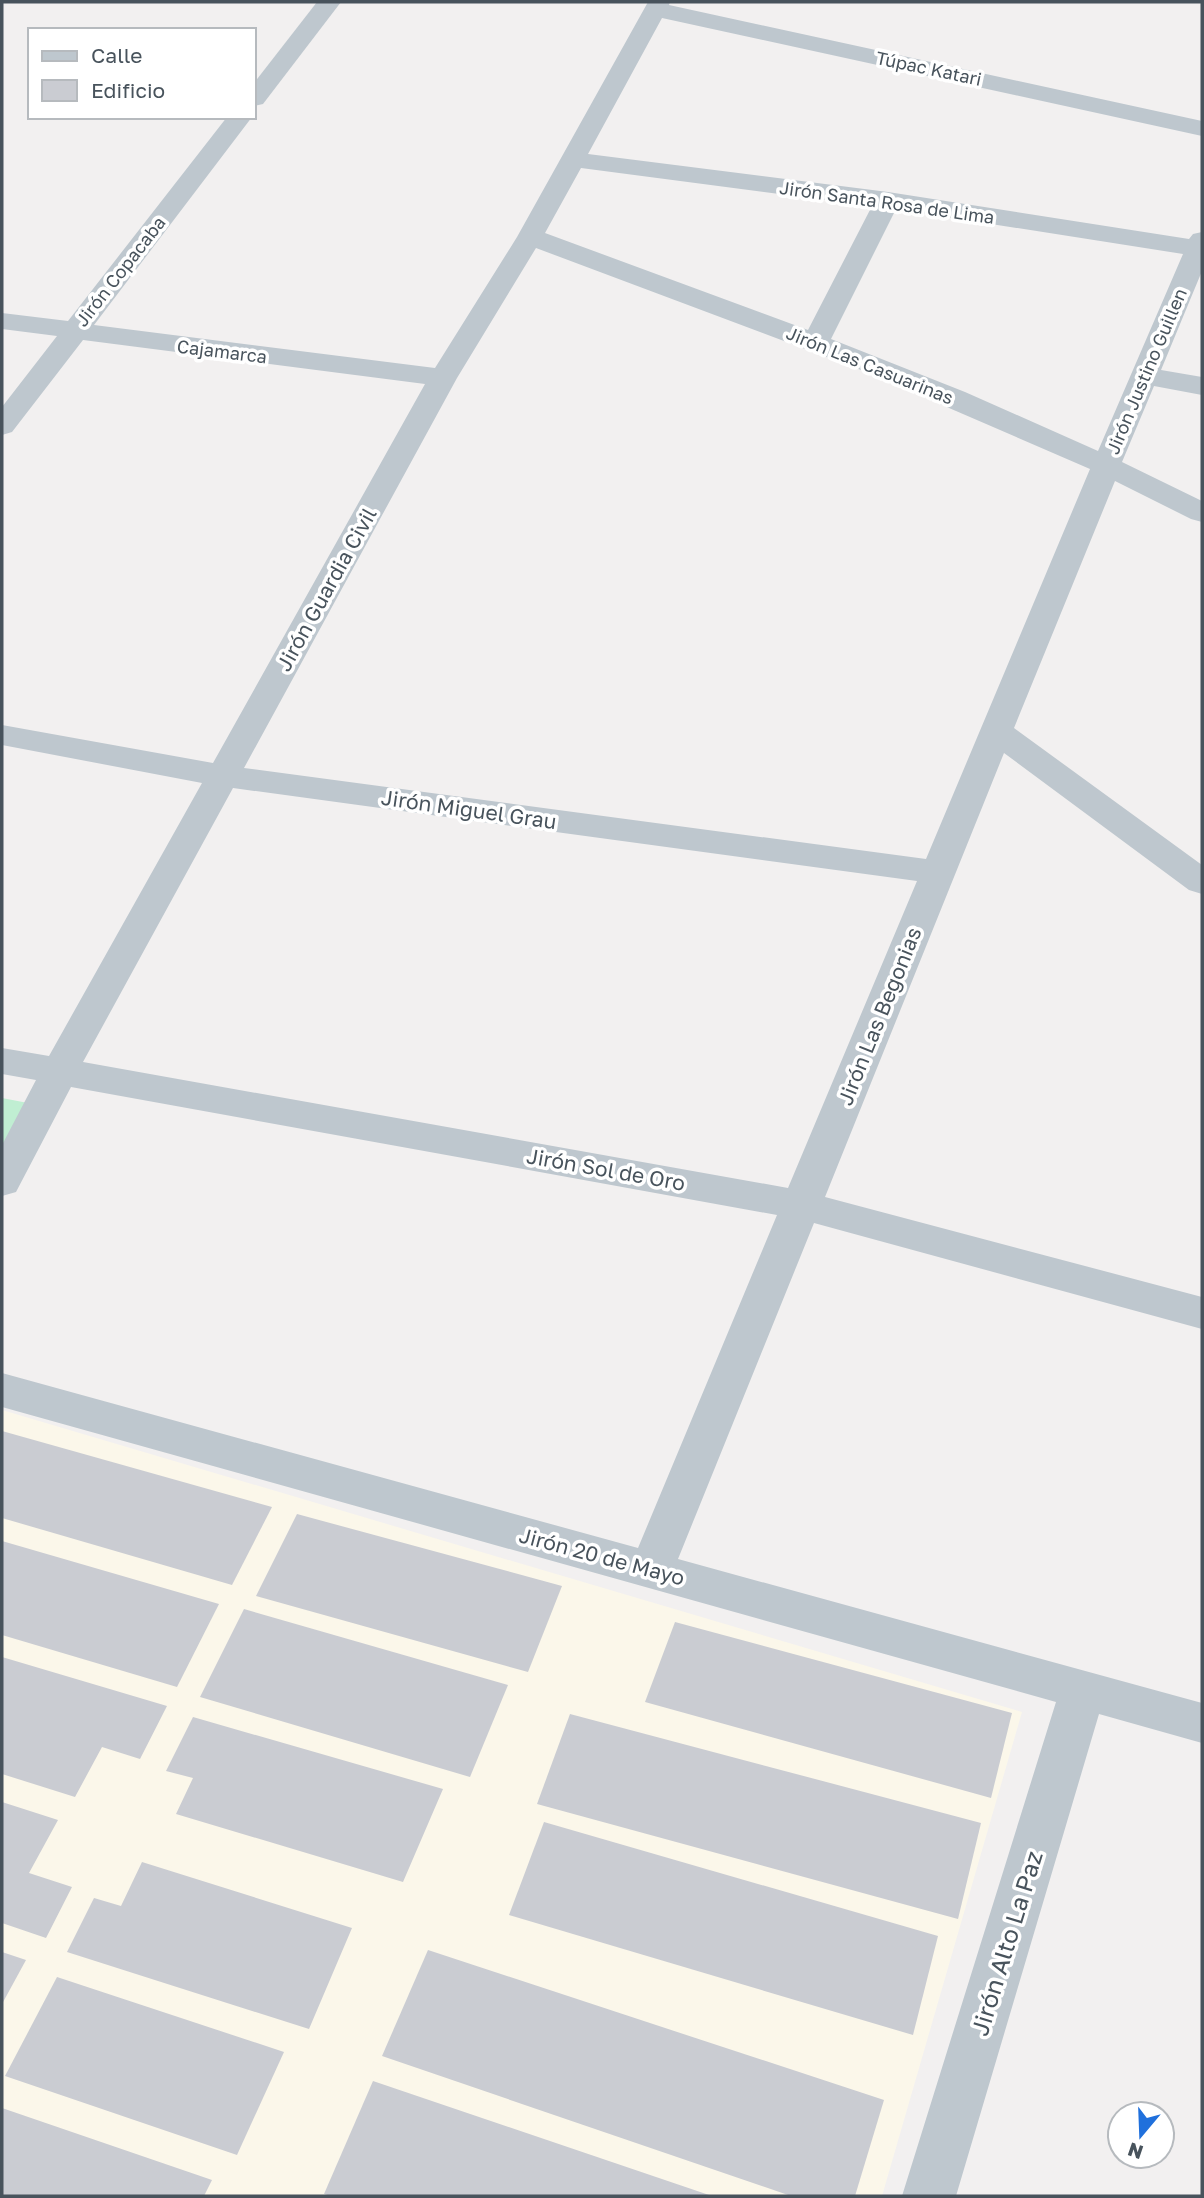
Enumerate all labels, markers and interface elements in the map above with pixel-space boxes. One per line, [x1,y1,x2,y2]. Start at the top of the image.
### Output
legend [28,28,256,119]
text: Calle [91,42,143,68]
street label: Túpac Katari [874,46,984,90]
text: Edificio [91,77,165,103]
street label: Jirón Santa Rosa de Lima [778,176,996,228]
street label: Jirón Copacaba [70,212,170,330]
street label: Jirón Justino Guillen [1101,285,1191,457]
street label: Jirón Las Casuarinas [783,321,957,409]
street label: Cajamarca [176,335,268,367]
street label: Jirón Guardia Civil [270,503,382,675]
street label: Jirón Miguel Grau [380,784,558,834]
street label: Jirón Las Begonias [831,923,927,1109]
street label: Jirón Sol de Oro [525,1142,687,1196]
street label: Jirón 20 de Mayo [516,1521,688,1591]
street label: Jirón Alto La Paz [964,1847,1048,2039]
north arrow [1106,2100,1176,2170]
text: N [1125,2138,1146,2165]

